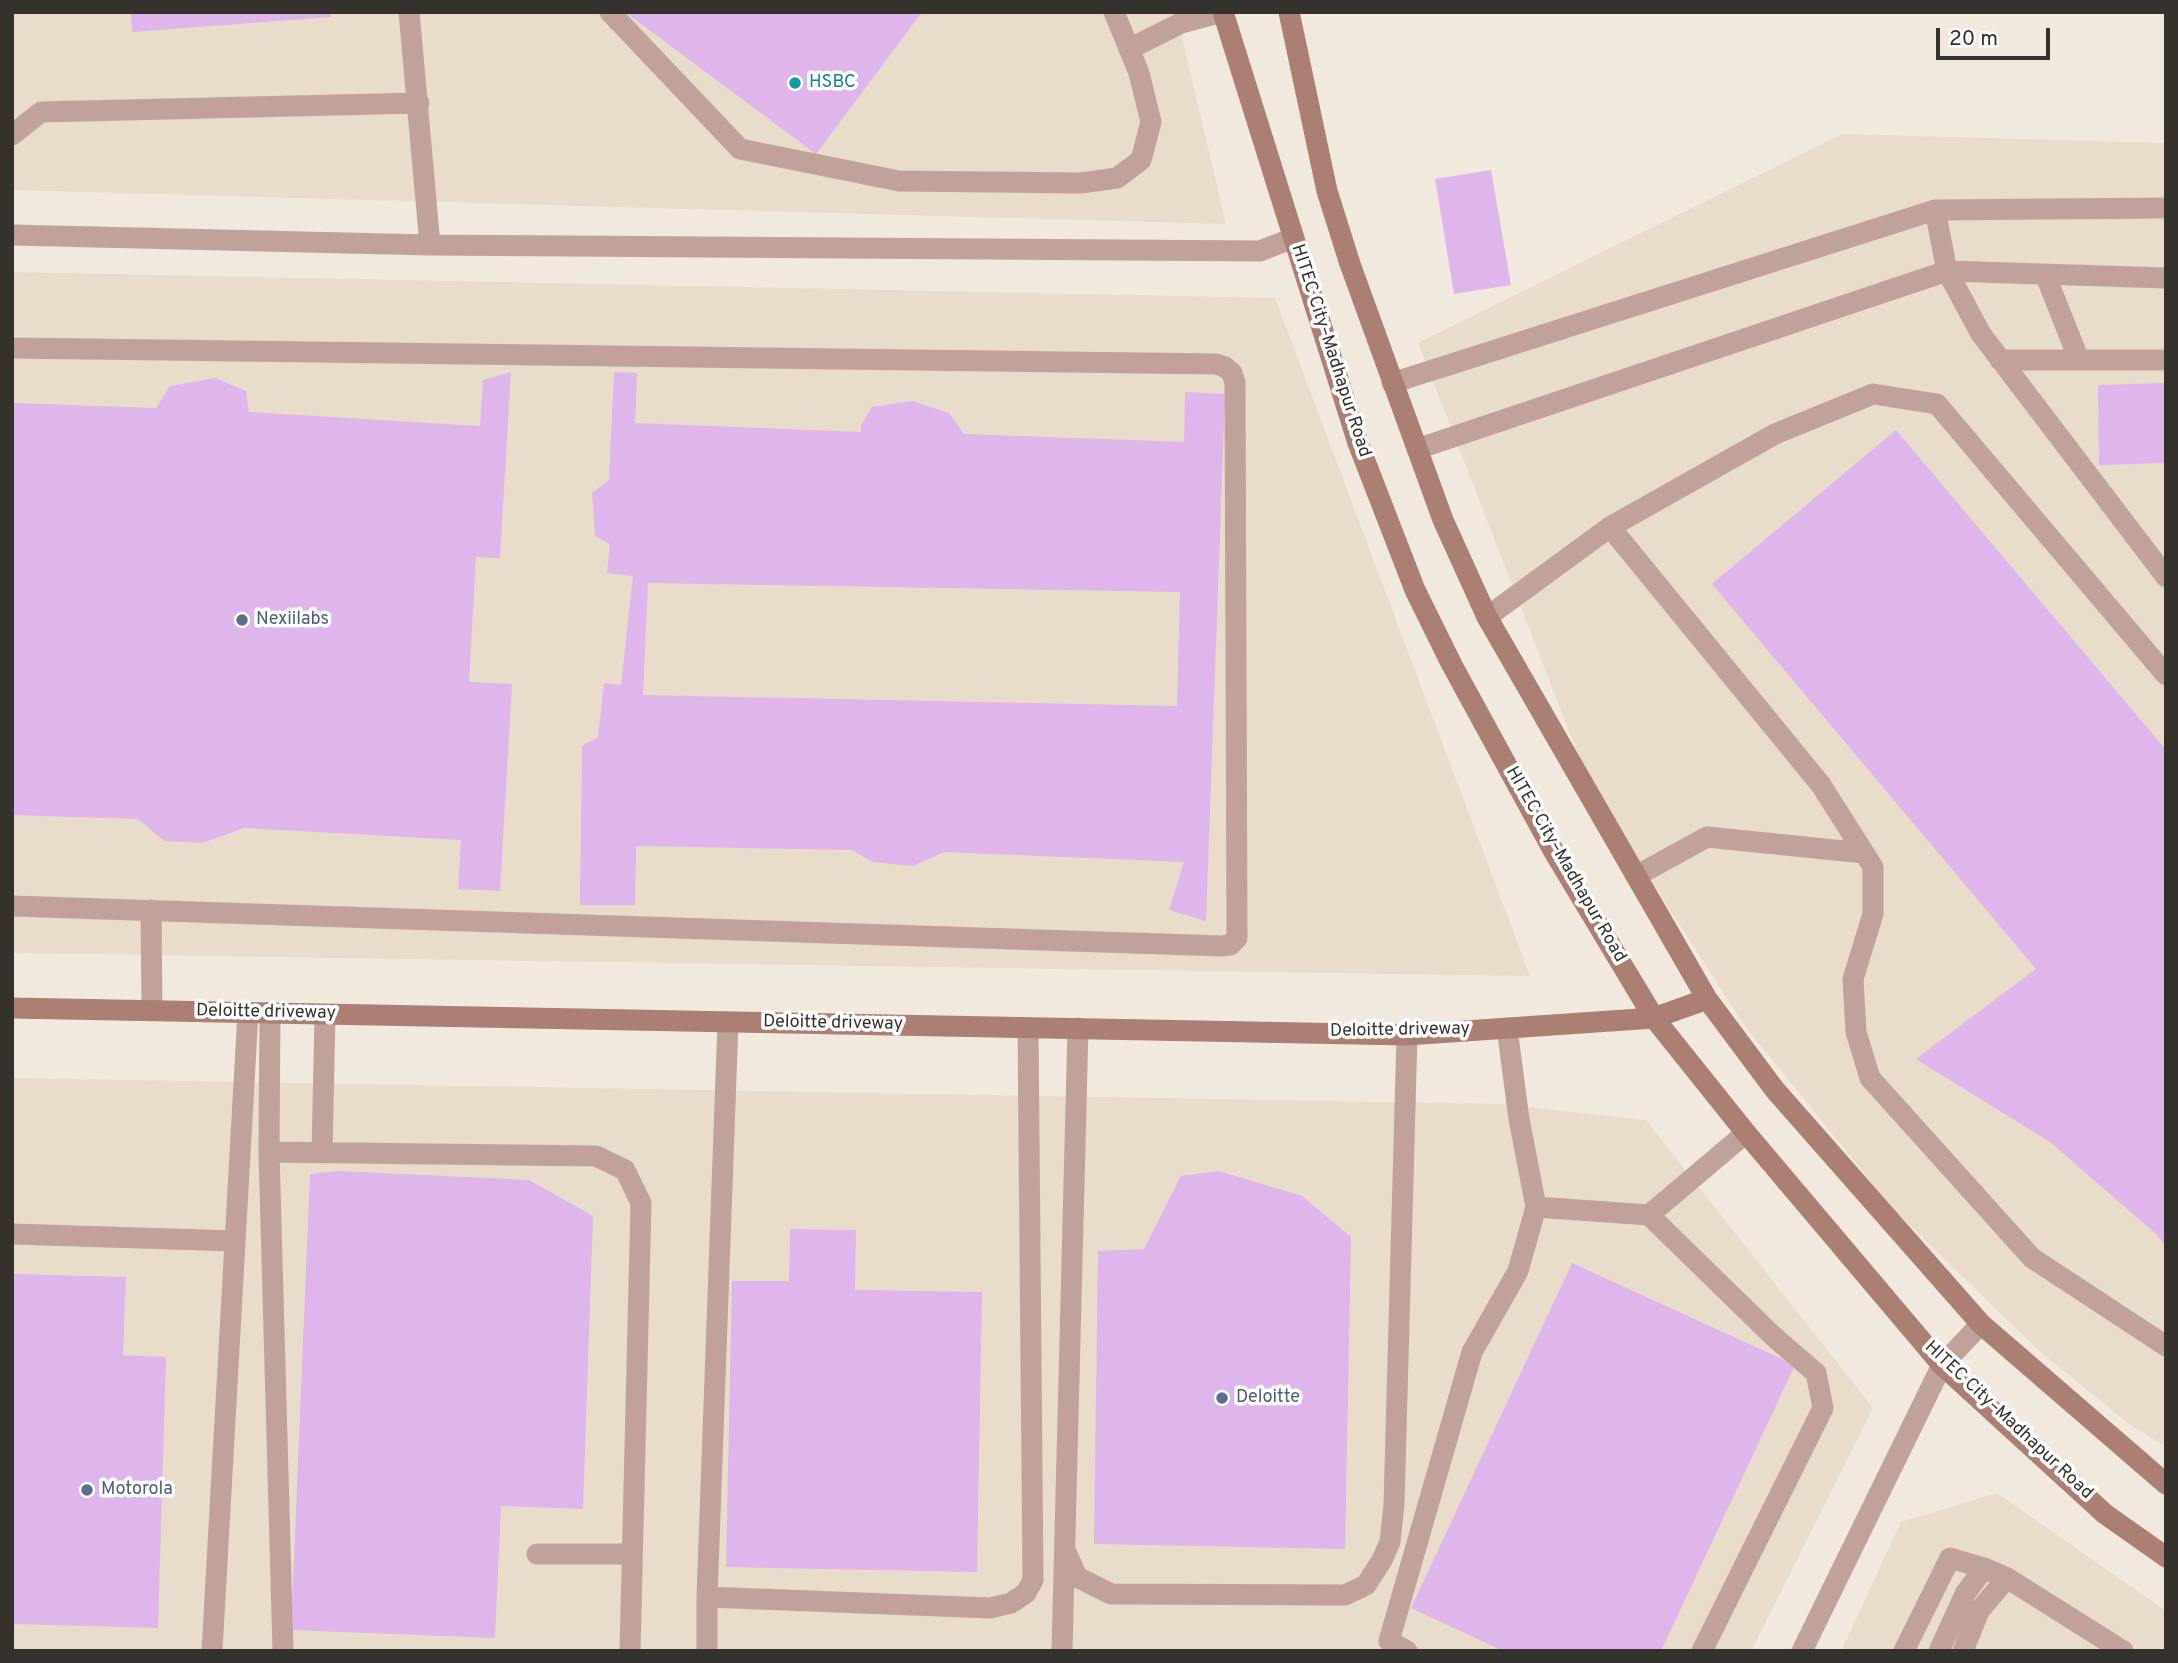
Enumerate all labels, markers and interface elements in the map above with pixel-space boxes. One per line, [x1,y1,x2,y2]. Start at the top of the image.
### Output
scale bar [1940,14,2054,58]
text: 20 m [1949,26,1998,53]
place label: HSBC [809,72,856,94]
marker: HSBC [787,75,803,91]
street label: HITEC City–Madhapur Road [1285,242,1375,460]
place label: Nexiilabs [256,609,329,631]
marker: Nexiilabs [234,612,250,628]
street label: HITEC City–Madhapur Road [1500,763,1630,967]
street label: Deloitte driveway [196,1001,336,1025]
street label: Deloitte driveway [763,1012,903,1036]
street label: Deloitte driveway [1330,1019,1470,1043]
street label: HITEC City–Madhapur Road [1919,1337,2097,1505]
place label: Deloitte [1236,1387,1300,1409]
marker: Deloitte [1214,1390,1230,1406]
place label: Motorola [101,1479,173,1501]
marker: Motorola [79,1482,95,1498]

